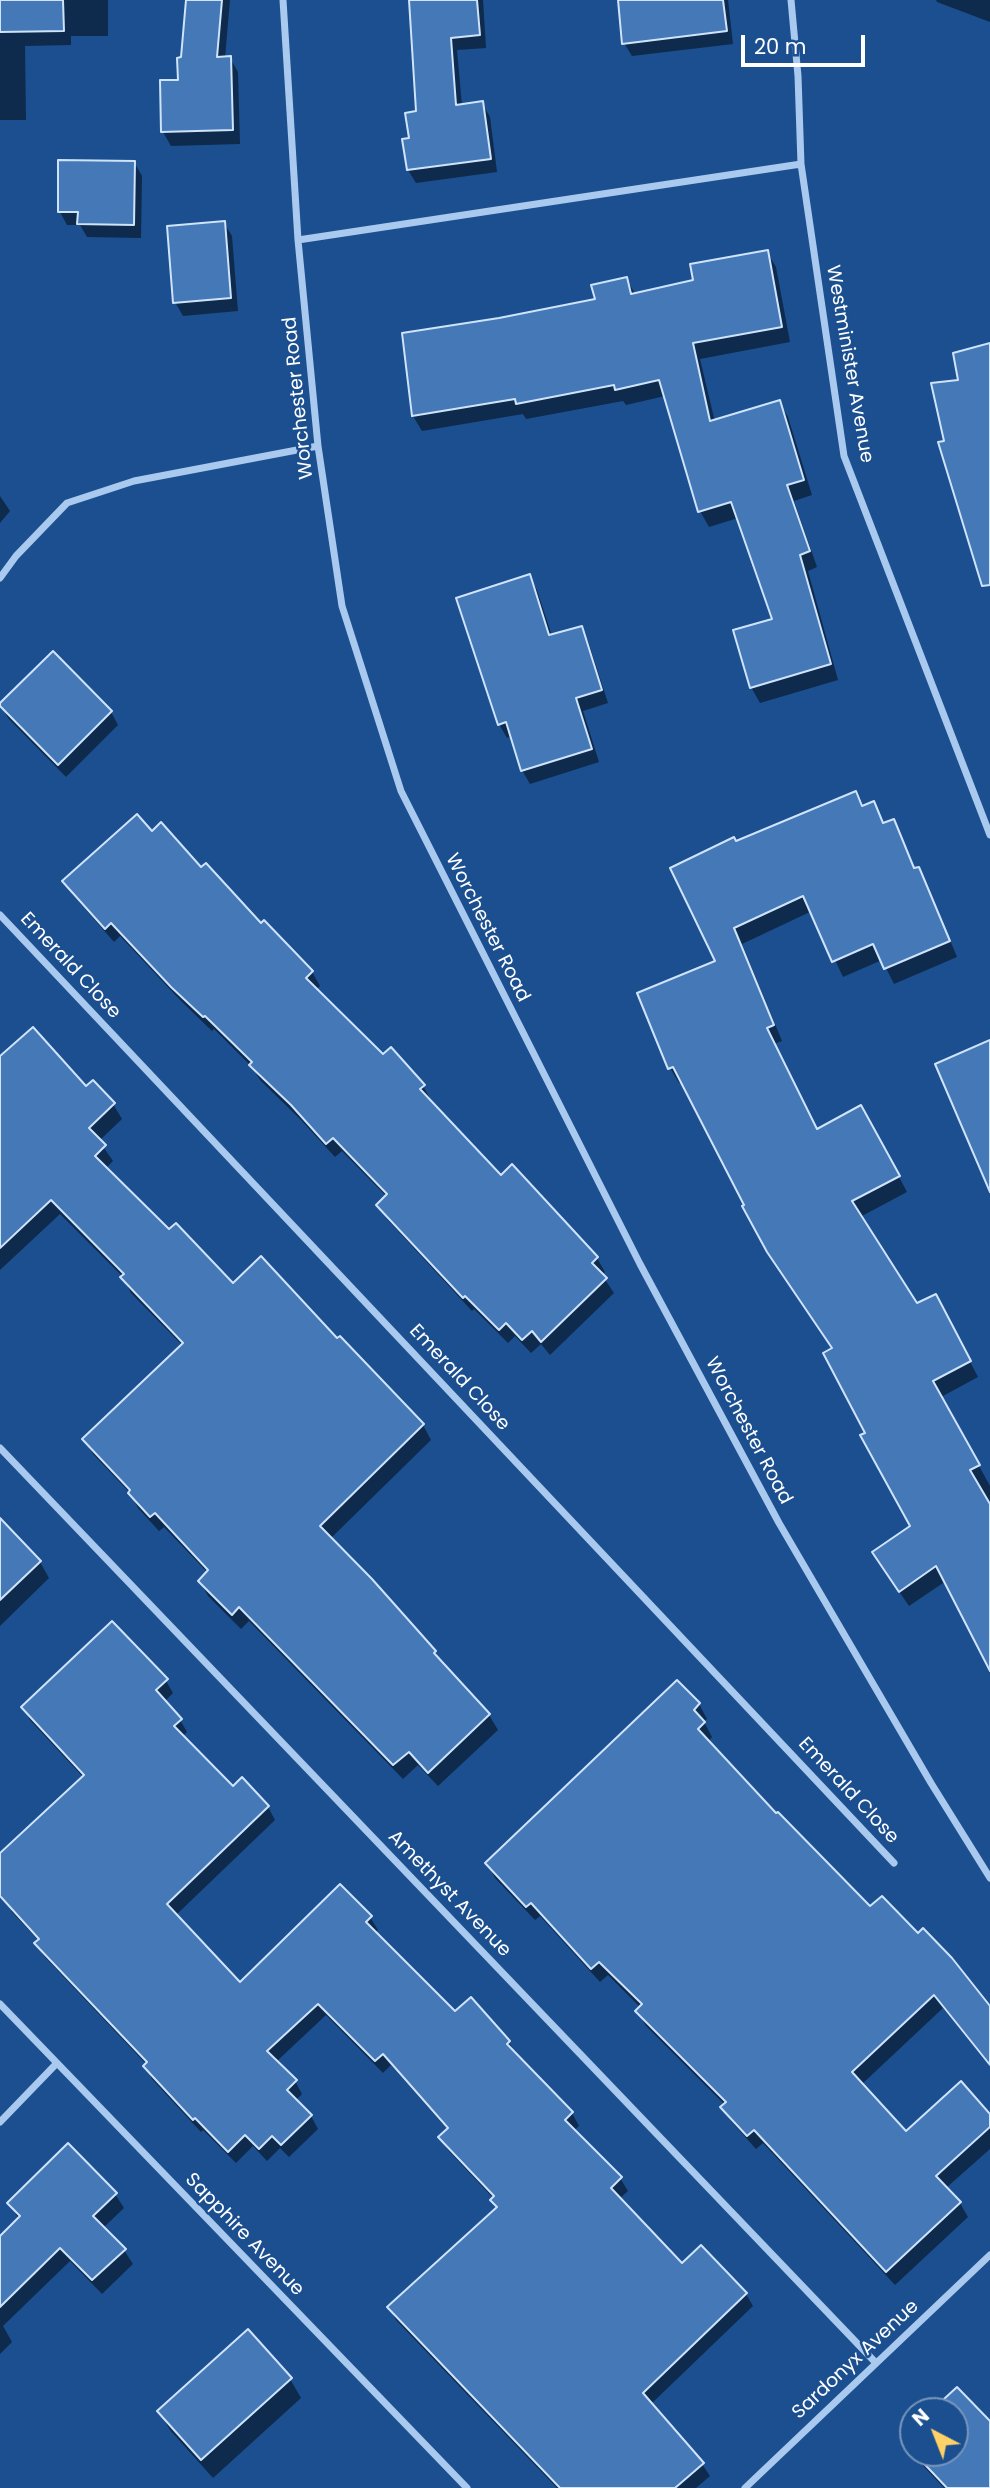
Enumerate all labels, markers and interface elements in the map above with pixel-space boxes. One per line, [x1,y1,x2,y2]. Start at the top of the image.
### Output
scale bar [745,21,869,65]
text: 20 m [754,32,807,61]
street label: Westminister Avenue [820,263,878,465]
street label: Worchester Road [279,316,319,480]
street label: Worchester Road [440,850,534,1006]
street label: Emerald Close [15,908,125,1024]
street label: Emerald Close [404,1320,514,1436]
street label: Worchester Road [700,1353,796,1509]
street label: Emerald Close [793,1733,903,1849]
street label: Amethyst Avenue [383,1826,515,1962]
street label: Sapphire Avenue [180,2169,308,2301]
street label: Sardonyx Avenue [788,2296,924,2424]
north arrow [899,2397,969,2467]
text: N [907,2403,935,2432]

